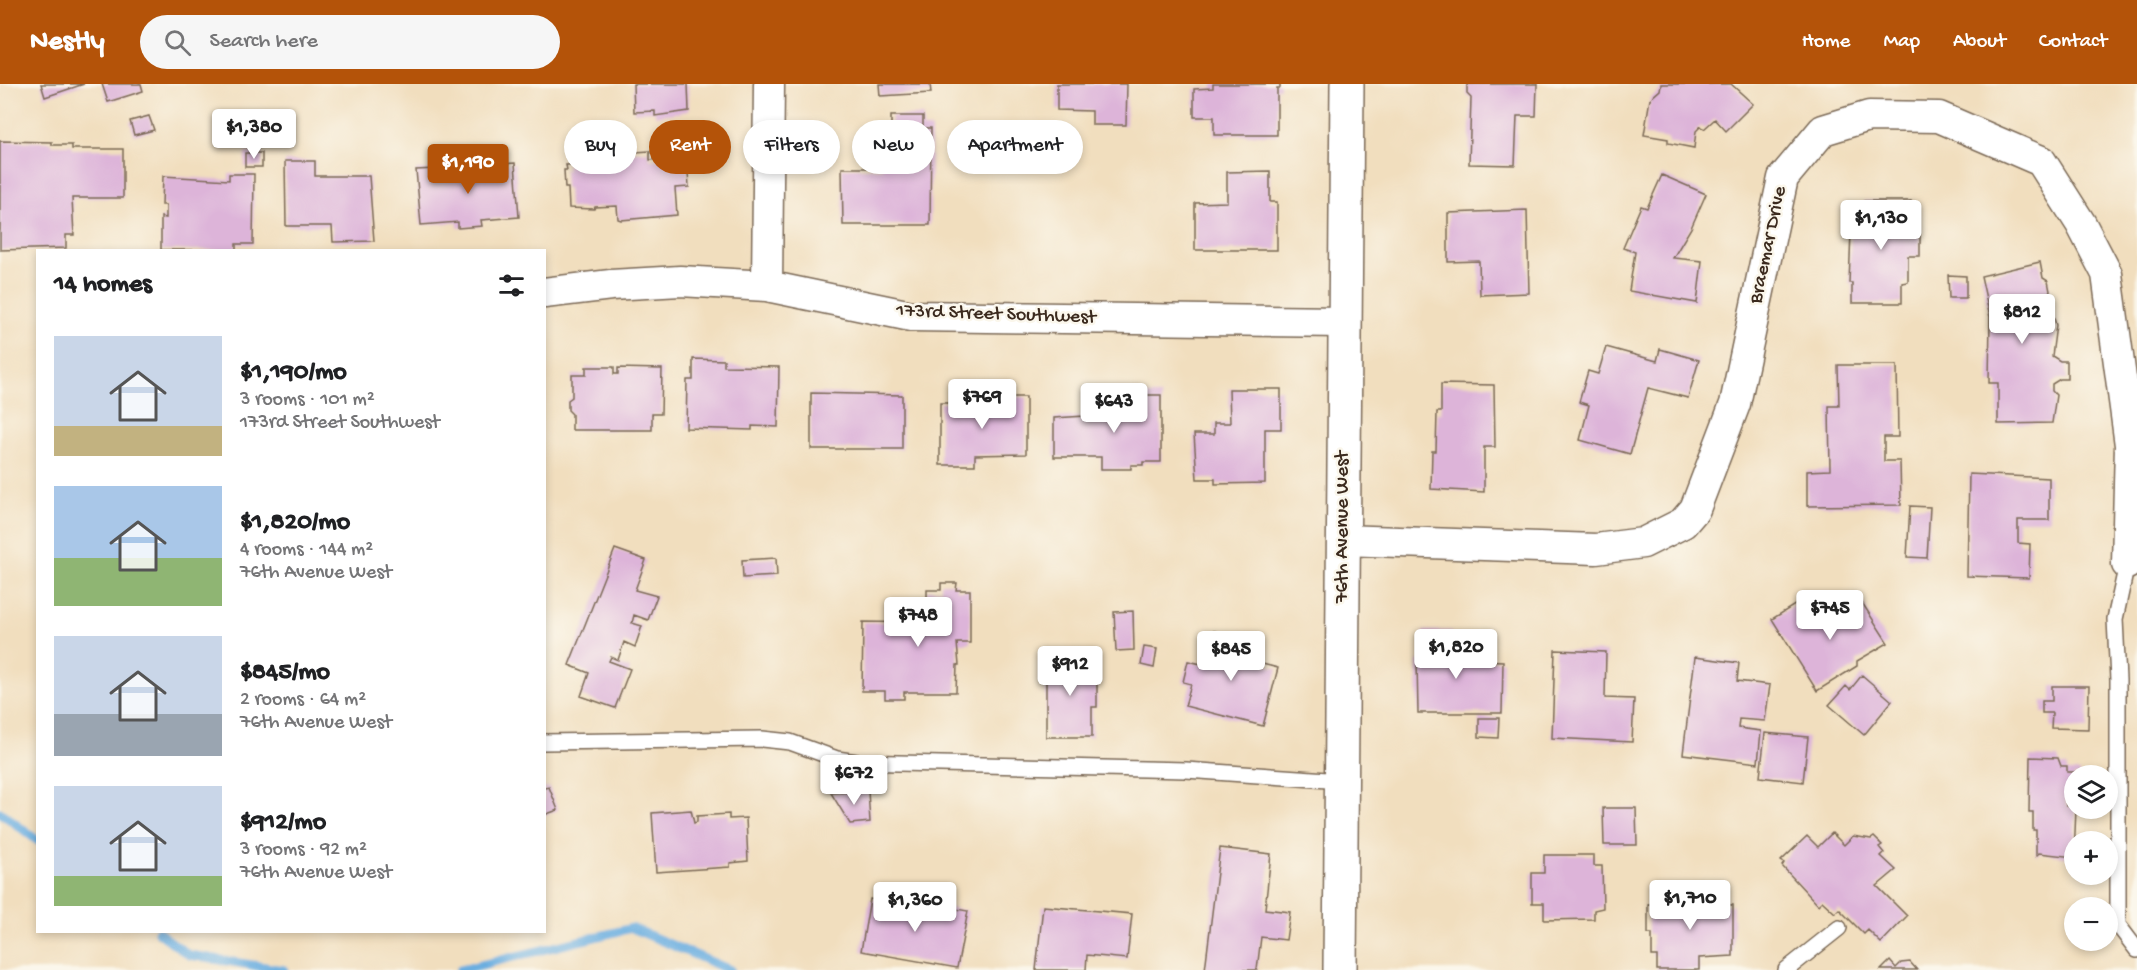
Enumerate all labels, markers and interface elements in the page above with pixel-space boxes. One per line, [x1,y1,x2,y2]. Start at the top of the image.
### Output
search box [140,15,560,69]
text: Nestly [30,26,104,59]
icon: search [161,26,194,59]
text: Search here [209,29,318,55]
text: Home [1802,30,1850,55]
text: Map [1883,30,1920,55]
text: About [1953,30,2006,55]
text: Contact [2039,30,2107,55]
pin: $1,380 [205,109,303,160]
text: $1,380 [226,117,282,140]
chip: Buy [564,120,637,174]
chip: Rent [649,120,731,174]
chip: Filters [743,120,840,174]
chip: New [852,120,935,174]
chip: Apartment [947,120,1083,174]
pin: $1,190 [419,144,517,195]
text: $1,190 [442,152,494,175]
street label: Braemar Drive [1745,184,1793,307]
pin: $1,130 [1832,200,1930,251]
text: $1,130 [1854,208,1908,231]
icon: filters [495,269,528,302]
text: 14 homes [54,270,152,301]
pin: $812 [1986,294,2058,345]
street label: 173rd Street Southwest [895,300,1098,330]
text: $812 [2003,302,2041,325]
text: $1,190/mo [240,358,347,389]
icon: home [102,360,174,432]
pin: $769 [946,379,1018,430]
pin: $643 [1078,383,1150,434]
text: $769 [962,387,1002,410]
text: 3 rooms · 101 m² [240,389,375,412]
text: $643 [1095,391,1133,414]
text: 173rd Street Southwest [240,412,440,435]
street label: 76th Avenue West [1332,449,1355,604]
text: $1,820/mo [240,508,350,539]
icon: home [102,510,174,582]
text: 4 rooms · 144 m² [240,539,373,562]
text: 76th Avenue West [240,562,392,585]
pin: $745 [1794,590,1866,641]
pin: $748 [882,597,954,648]
text: $745 [1810,598,1850,621]
text: $748 [898,605,938,628]
pin: $1,820 [1407,629,1505,680]
pin: $845 [1195,631,1267,682]
text: $1,820 [1428,637,1484,660]
text: $845 [1211,639,1251,662]
pin: $912 [1034,646,1106,697]
text: $912 [1052,654,1088,677]
text: $845/mo [240,658,330,689]
icon: home [102,660,174,732]
text: 2 rooms · 64 m² [240,689,366,712]
text: 76th Avenue West [240,712,392,735]
pin: $672 [818,755,890,806]
text: $672 [834,763,874,786]
map controls [2064,765,2118,951]
button: layers [2064,765,2118,819]
text: $912/mo [240,808,326,839]
icon: home [102,810,174,882]
button: + [2064,831,2118,885]
text: 3 rooms · 92 m² [240,839,367,862]
text: 76th Avenue West [240,862,392,885]
pin: $1,710 [1641,880,1739,931]
pin: $1,360 [866,882,964,933]
text: $1,710 [1663,888,1717,911]
text: $1,360 [887,890,943,913]
button: − [2064,897,2118,951]

